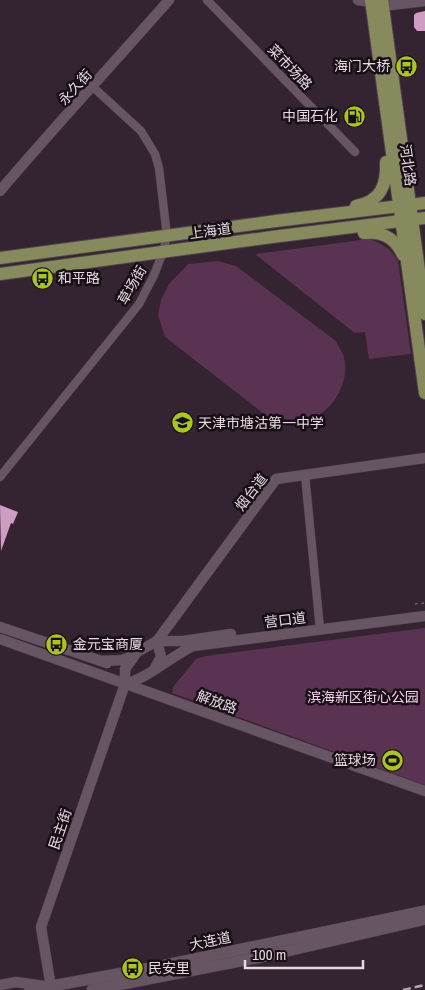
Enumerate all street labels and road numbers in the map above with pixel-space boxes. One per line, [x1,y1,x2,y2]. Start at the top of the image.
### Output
street label: 菜市场路 [264,41,316,93]
street label: 永久街 [54,65,96,109]
street label: 河北路 [396,143,420,187]
street label: 上海道 [188,219,232,243]
street label: 草场街 [114,262,150,308]
street label: 烟台道 [231,470,271,514]
street label: 营口道 [263,609,307,631]
street label: 解放路 [194,686,240,718]
street label: 民主街 [45,806,75,852]
street label: 大连道 [188,928,232,954]

